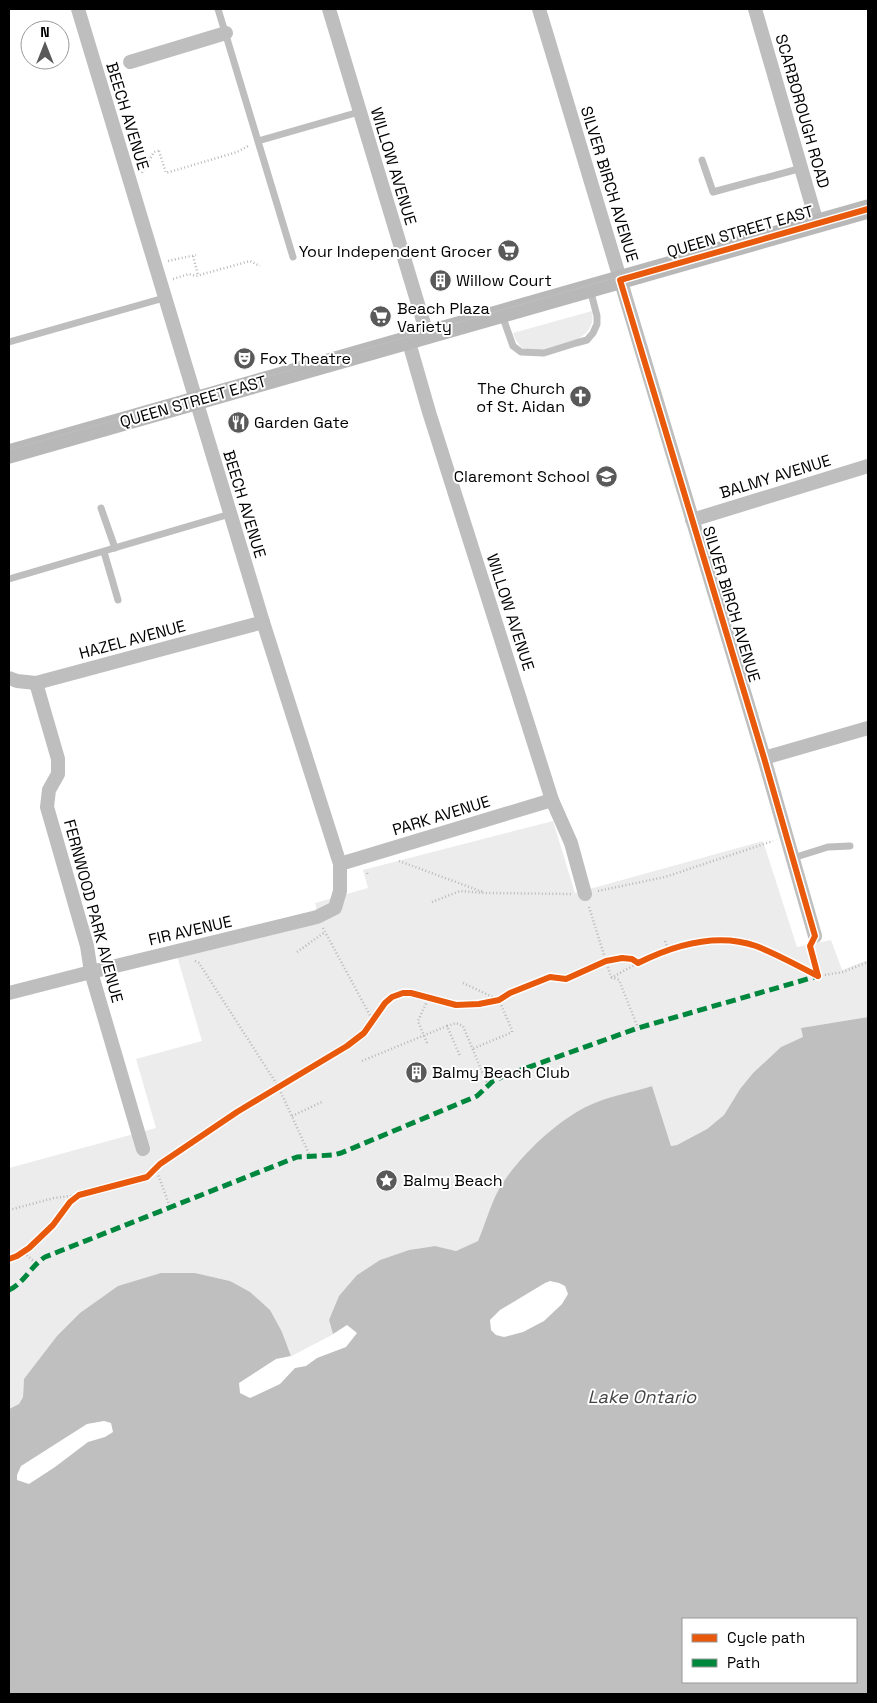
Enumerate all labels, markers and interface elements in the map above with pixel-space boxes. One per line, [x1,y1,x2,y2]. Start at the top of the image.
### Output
north arrow [20,20,70,70]
text: N [40,23,50,41]
street label: SCARBOROUGH ROAD [770,32,835,191]
street label: BEECH AVENUE [101,60,154,173]
street label: SILVER BIRCH AVENUE [576,104,643,265]
street label: WILLOW AVENUE [366,105,421,227]
street label: QUEEN STREET EAST [664,200,816,263]
supermarket icon: Your Independent Grocer [496,239,520,263]
place label: Your Independent Grocer [299,241,492,262]
building icon: Willow Court [428,268,452,292]
place label: Willow Court [456,270,552,291]
place label: Beach Plaza Variety [397,298,490,337]
supermarket icon: Beach Plaza Variety [369,305,393,329]
theatre icon: Fox Theatre [232,346,256,370]
place label: Fox Theatre [260,348,351,369]
street label: QUEEN STREET EAST [117,370,269,433]
place label: The Church of St. Aidan [476,378,565,417]
church icon: The Church of St. Aidan [569,385,593,409]
restaurant icon: Garden Gate [226,410,250,434]
place label: Garden Gate [254,412,349,433]
street label: BEECH AVENUE [218,448,271,561]
street label: BALMY AVENUE [717,450,833,503]
school or university icon: Claremont School [594,464,618,488]
place label: Claremont School [454,466,590,487]
street label: SILVER BIRCH AVENUE [698,524,765,685]
street label: WILLOW AVENUE [482,551,539,673]
street label: HAZEL AVENUE [77,615,188,664]
street label: PARK AVENUE [390,791,493,840]
street label: FERNWOOD PARK AVENUE [59,817,128,1005]
street label: FIR AVENUE [146,911,234,950]
building icon: Balmy Beach Club [404,1060,428,1084]
place label: Balmy Beach Club [432,1062,570,1083]
place icon: Balmy Beach [375,1168,399,1192]
place label: Balmy Beach [403,1170,503,1191]
water label: Lake Ontario [588,1385,697,1408]
legend [682,1618,857,1683]
text: Cycle path [727,1628,805,1647]
text: Path [727,1653,760,1672]

